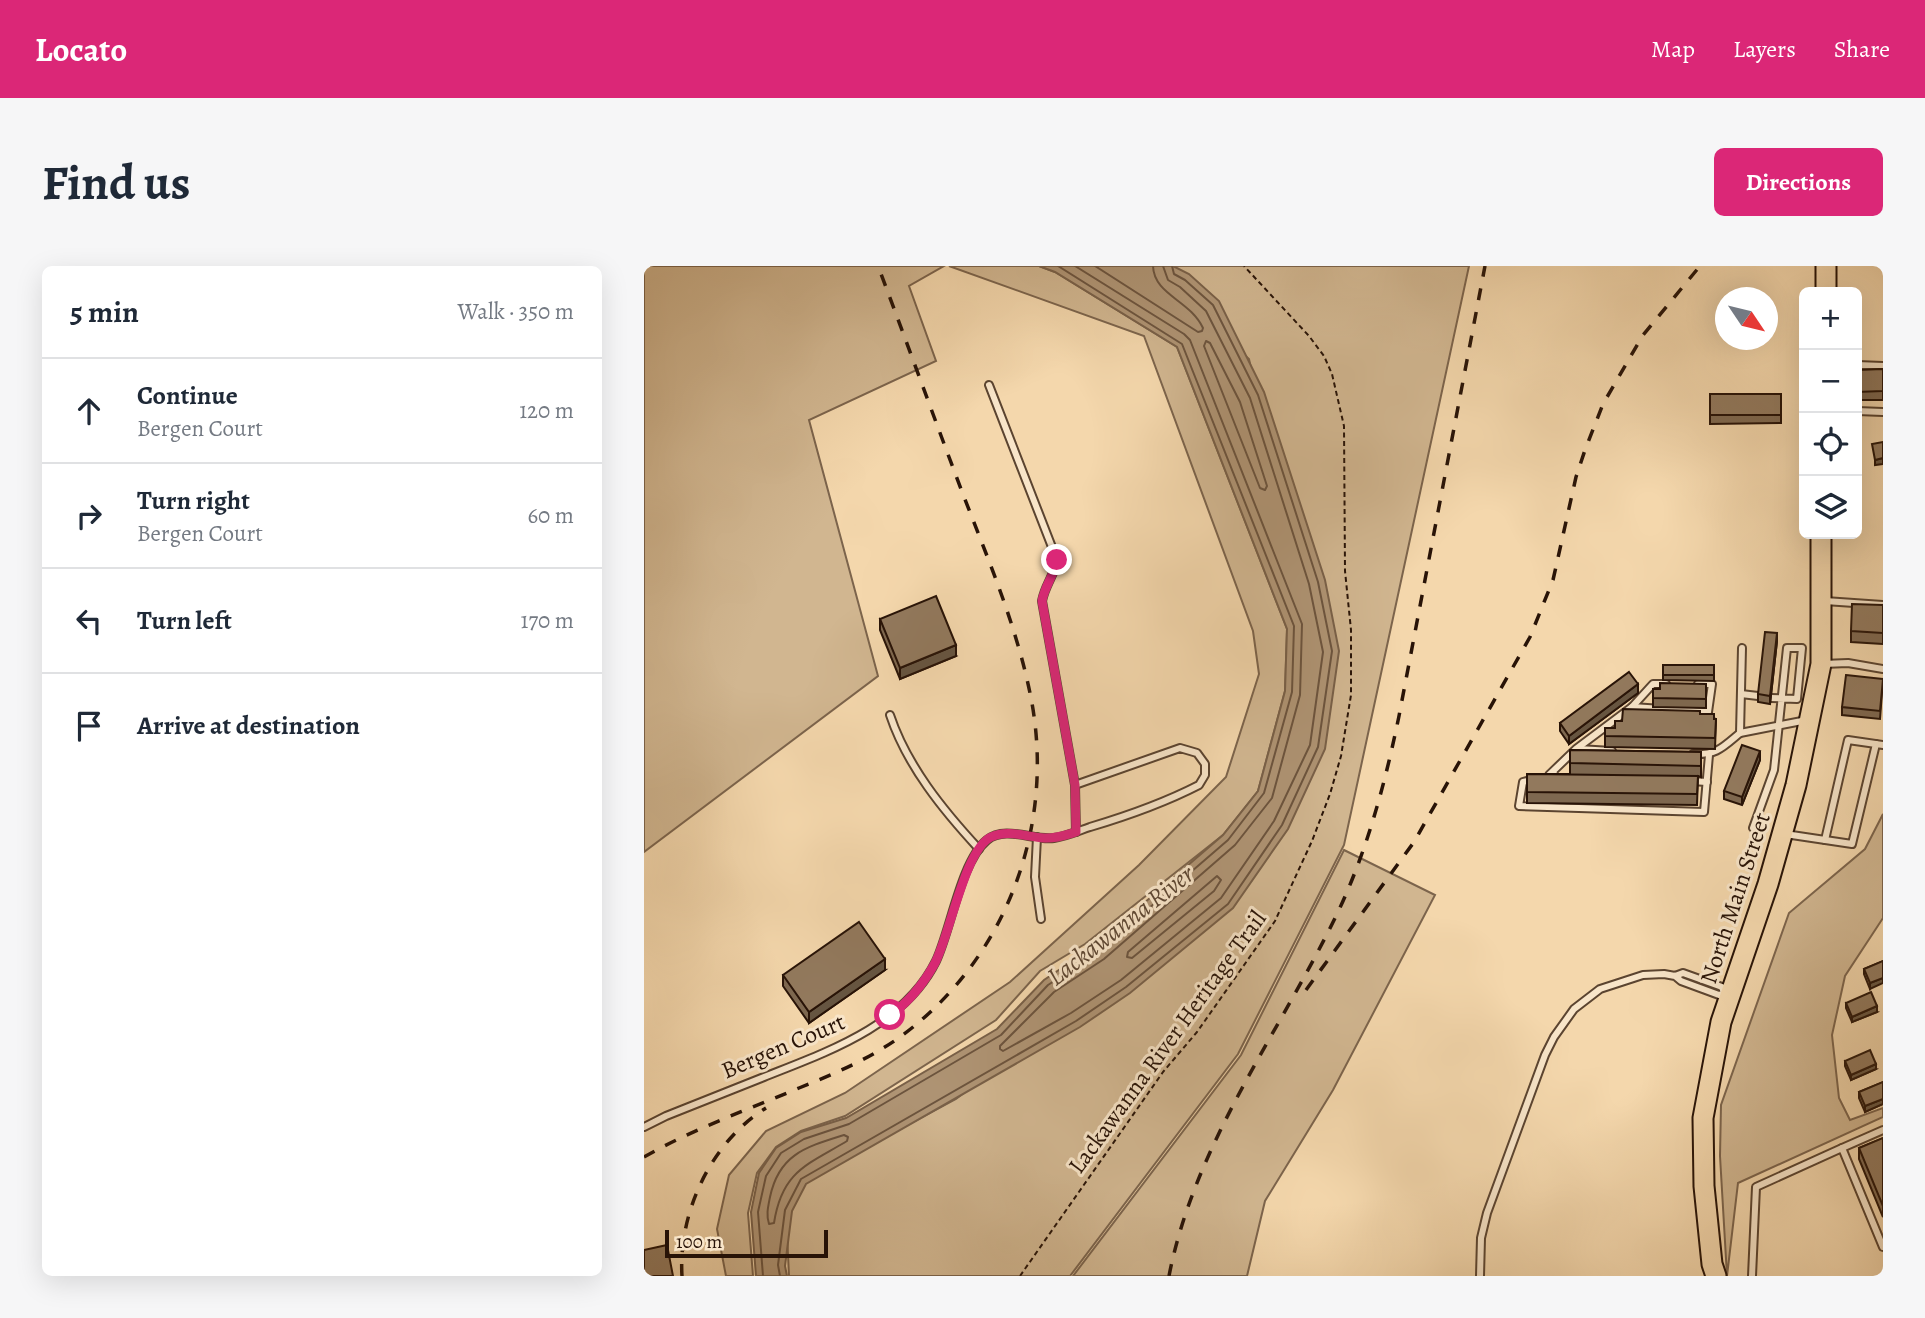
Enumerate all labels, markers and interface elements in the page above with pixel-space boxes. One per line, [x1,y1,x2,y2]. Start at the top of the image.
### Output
text: Locato [35,27,127,72]
text: Map [1651,33,1695,65]
text: Layers [1733,33,1796,65]
text: Share [1834,33,1890,65]
button: Directions [1714,148,1883,216]
text: Find us [42,149,190,216]
north arrow [1715,287,1778,350]
map controls [1799,287,1862,539]
button: + [1799,287,1862,350]
text: 5 min [70,292,139,332]
text: Walk · 350 m [458,296,574,327]
button: − [1799,350,1862,413]
text: Continue [137,378,238,413]
icon: ahead [70,392,108,430]
text: 120 m [519,395,574,426]
text: Bergen Court [137,413,263,444]
button: locate [1799,413,1862,476]
button: layers [1799,476,1862,539]
text: Turn right [137,483,250,518]
icon: right [70,497,108,535]
text: 60 m [527,500,574,531]
text: Bergen Court [137,518,263,549]
route end [1041,544,1072,575]
icon: left [70,602,108,640]
text: Turn left [137,603,232,638]
text: 170 m [521,605,574,636]
icon: arrive [70,707,108,745]
text: Arrive at destination [137,708,360,743]
street label: North Main Street [1692,808,1778,988]
water label: Lackawanna River [1039,856,1202,994]
street label: Lackawanna River Heritage Trail [1061,904,1273,1180]
route start [874,999,905,1030]
street label: Bergen Court [716,1006,850,1086]
scale bar [665,1227,828,1259]
text: 100 m [676,1229,722,1255]

